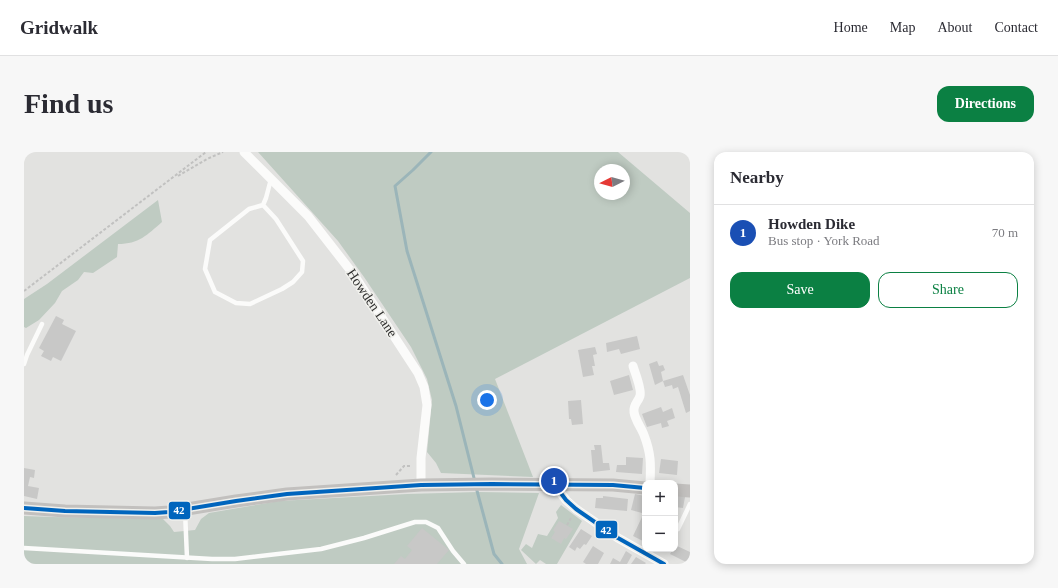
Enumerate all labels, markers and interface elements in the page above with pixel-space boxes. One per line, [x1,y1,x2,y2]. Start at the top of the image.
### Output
text: Gridwalk [20,17,98,38]
text: Home [834,20,868,35]
text: Map [890,20,915,35]
text: About [937,20,972,35]
text: Contact [994,20,1038,35]
button: Directions [937,86,1034,122]
text: Find us [24,88,114,119]
north arrow [594,164,630,200]
text: Nearby [730,168,784,187]
text: Howden Dike [768,216,855,232]
text: 1 [740,225,746,240]
text: 70 m [992,225,1018,240]
text: Bus stop · York Road [768,233,880,248]
street label: Howden Lane [344,266,400,340]
button: Save [730,272,870,308]
button: Share [878,272,1018,308]
your location [477,390,497,410]
pin: 1 [541,466,567,496]
map controls [642,480,678,552]
button: + [642,480,678,516]
line badge: 42 [168,501,191,520]
text: 42 [174,504,185,516]
button: − [642,516,678,552]
line badge: 42 [595,520,618,539]
text: 42 [601,524,612,536]

